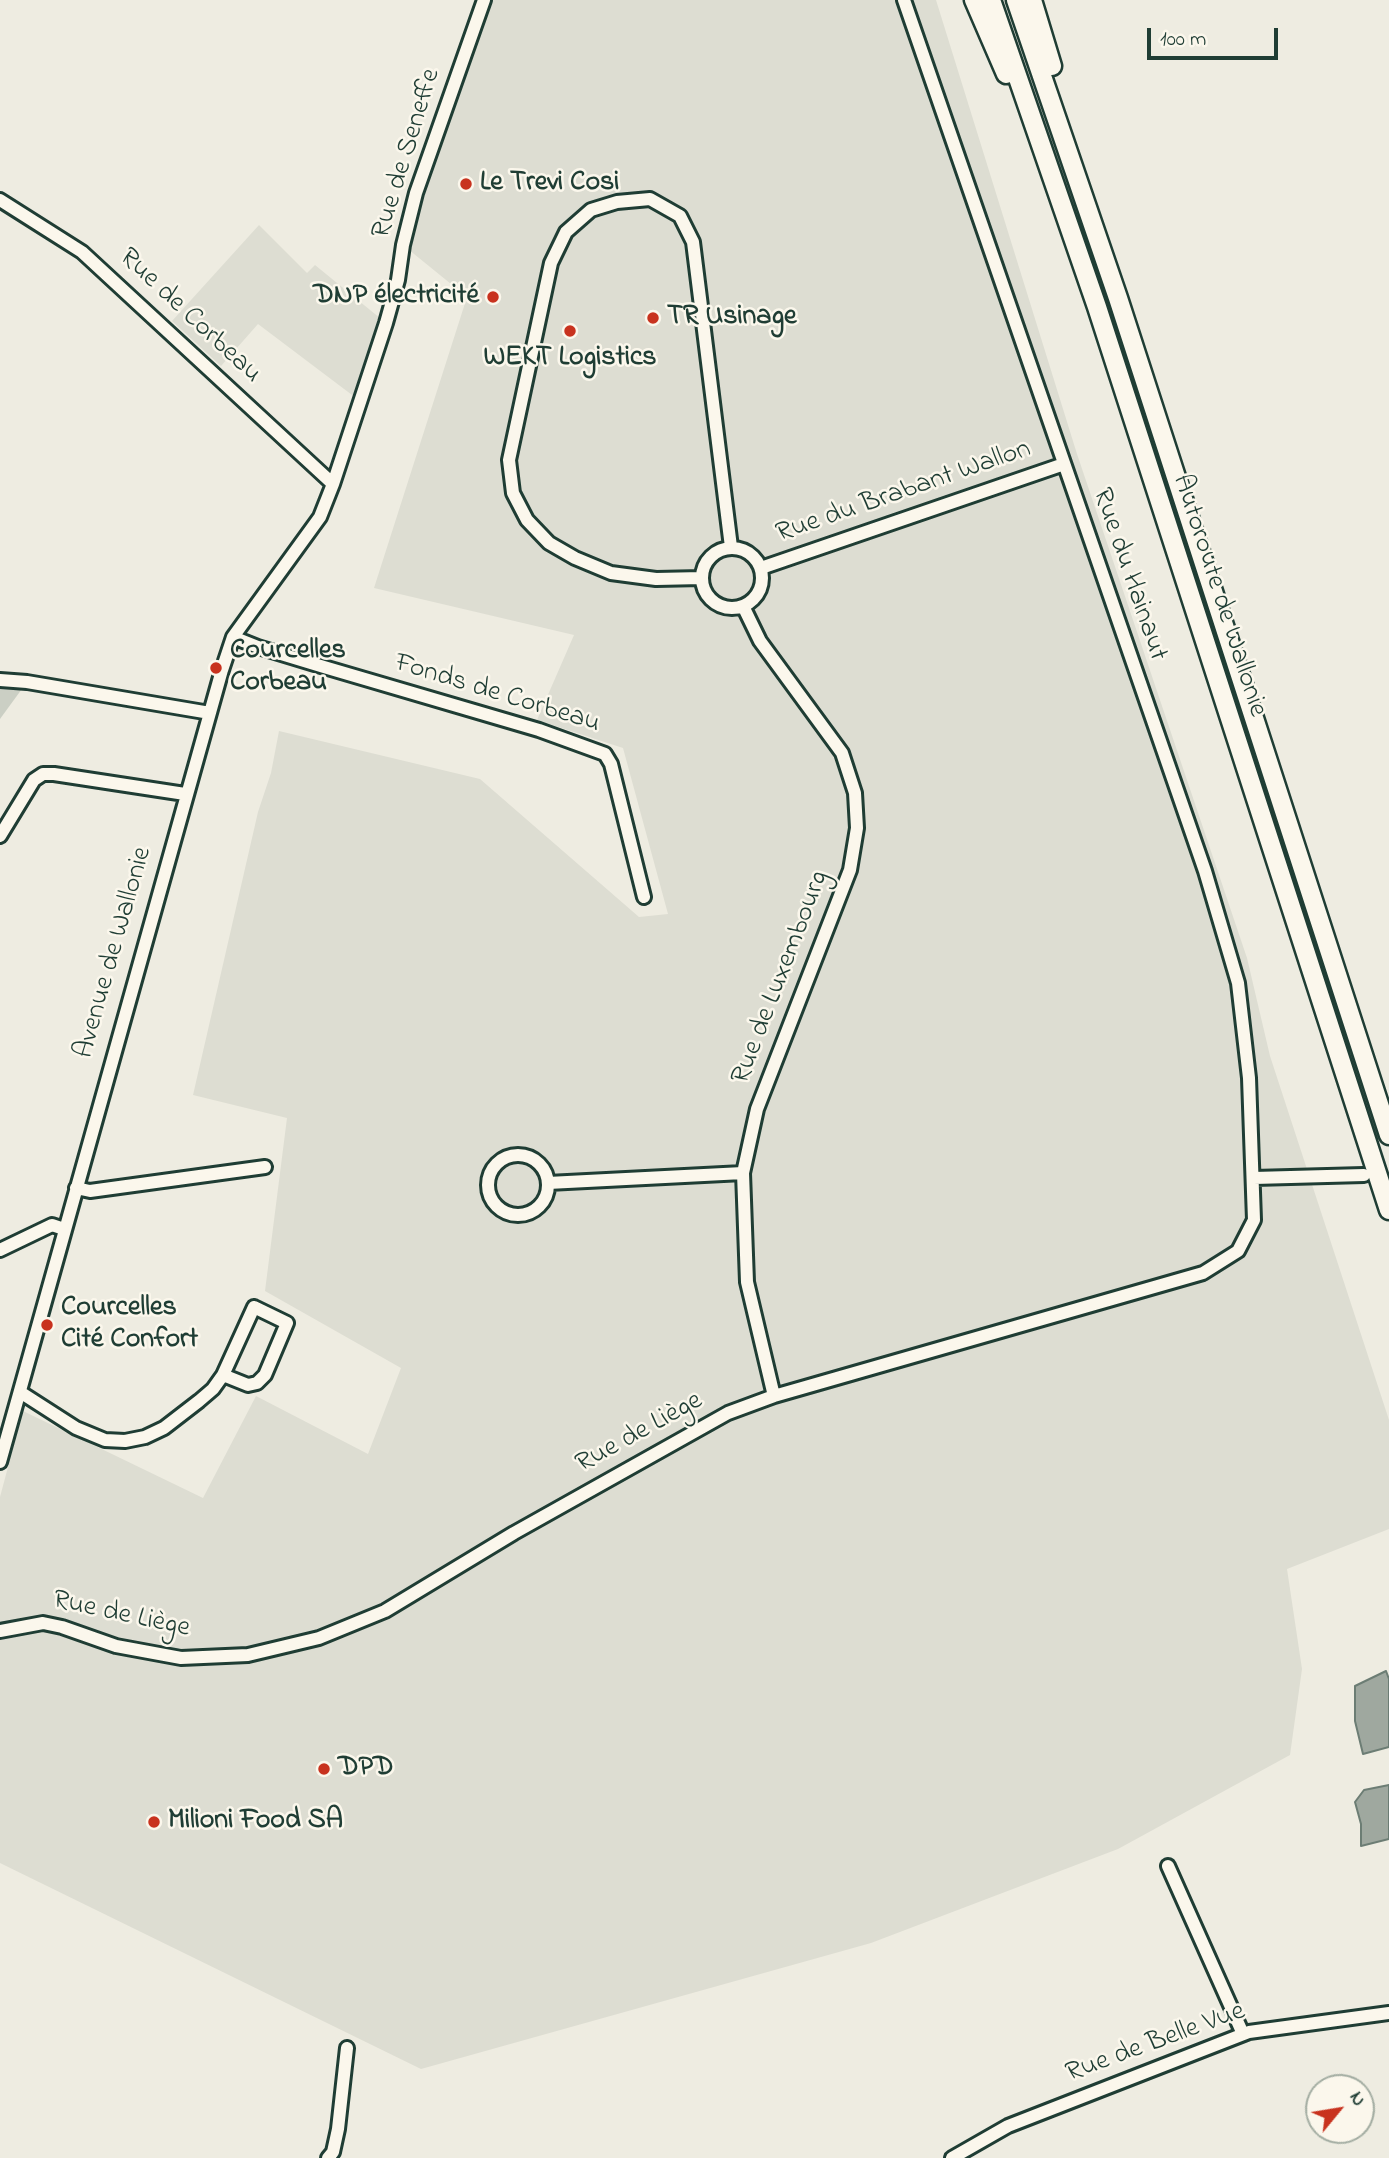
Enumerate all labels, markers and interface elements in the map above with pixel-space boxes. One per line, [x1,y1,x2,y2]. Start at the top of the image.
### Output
scale bar [1151,14,1282,58]
text: 100 m [1160,25,1206,55]
street label: Rue de Seneffe [366,65,450,243]
place label: Le Trevi Cosi [480,167,619,201]
marker: Le Trevi Cosi [458,176,474,192]
street label: Rue de Corbeau [111,242,267,392]
place label: DNP électricité [313,280,479,314]
marker: DNP électricité [485,289,501,305]
place label: TR Usinage [667,301,797,335]
marker: TR Usinage [645,310,661,326]
marker: WEKT Logistics [562,323,578,339]
place label: WEKT Logistics [483,342,657,376]
street label: Rue du Brabant Wallon [772,434,1036,552]
street label: Autoroute de Wallonie [1163,471,1273,721]
street label: Rue du Hainaut [1083,484,1173,666]
place label: Courcelles Corbeau [230,635,346,701]
street label: Fonds de Corbeau [390,648,604,742]
marker: Courcelles Corbeau [208,660,224,676]
street label: Avenue de Wallonie [69,844,161,1062]
street label: Rue de Luxembourg [726,867,838,1089]
place label: Courcelles Cité Confort [61,1292,198,1358]
marker: Courcelles Cité Confort [39,1317,55,1333]
street label: Rue de Liège [571,1386,709,1482]
street label: Rue de Liège [49,1585,193,1647]
place label: DPD [338,1752,394,1786]
marker: DPD [316,1761,332,1777]
place label: Milioni Food SA [168,1805,343,1839]
marker: Milioni Food SA [146,1814,162,1830]
street label: Rue de Belle Vue [1062,1996,1250,2092]
north arrow [1305,2074,1375,2144]
text: N [1342,2087,1372,2112]

